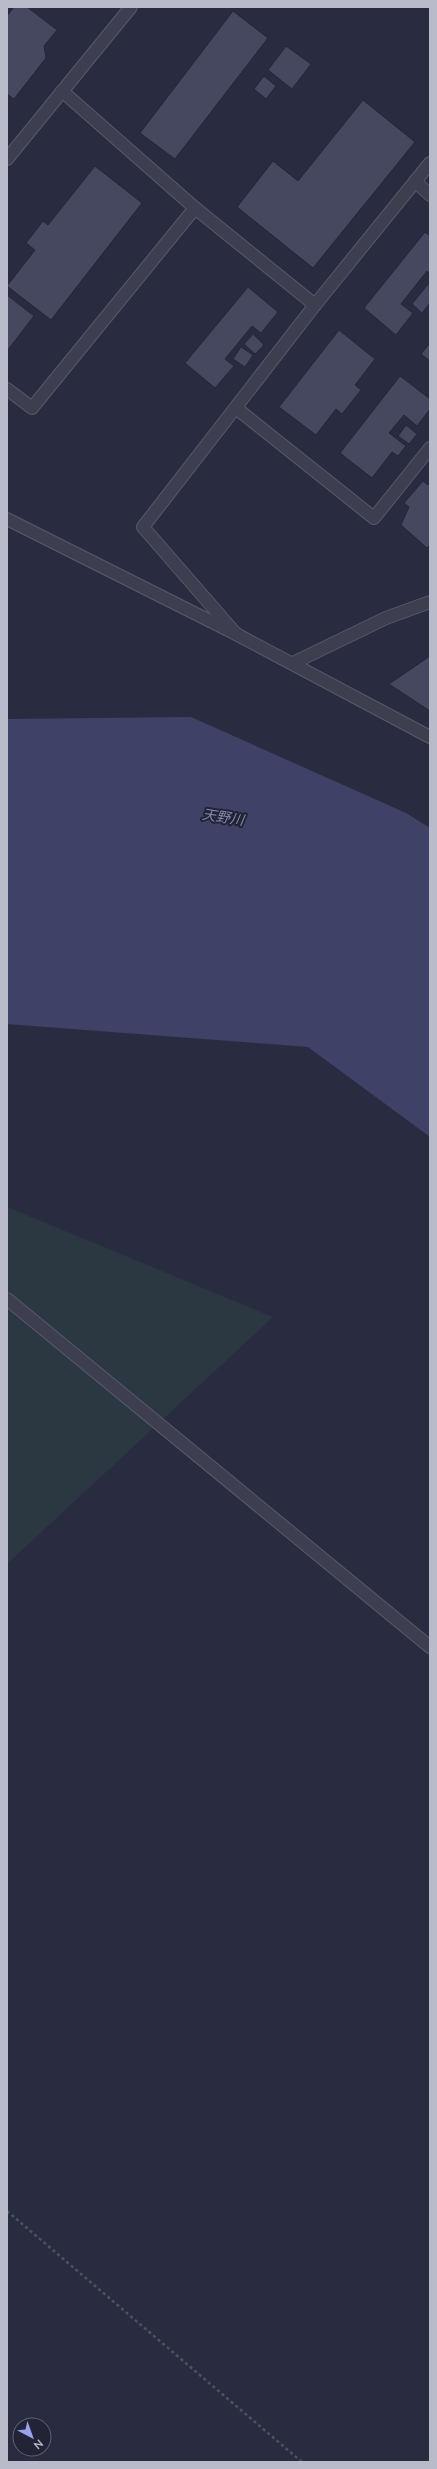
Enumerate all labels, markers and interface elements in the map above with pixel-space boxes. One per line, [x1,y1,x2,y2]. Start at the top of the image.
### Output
water label: 天野川 [201,805,247,830]
north arrow [12,2417,52,2457]
text: N [30,2436,46,2453]

